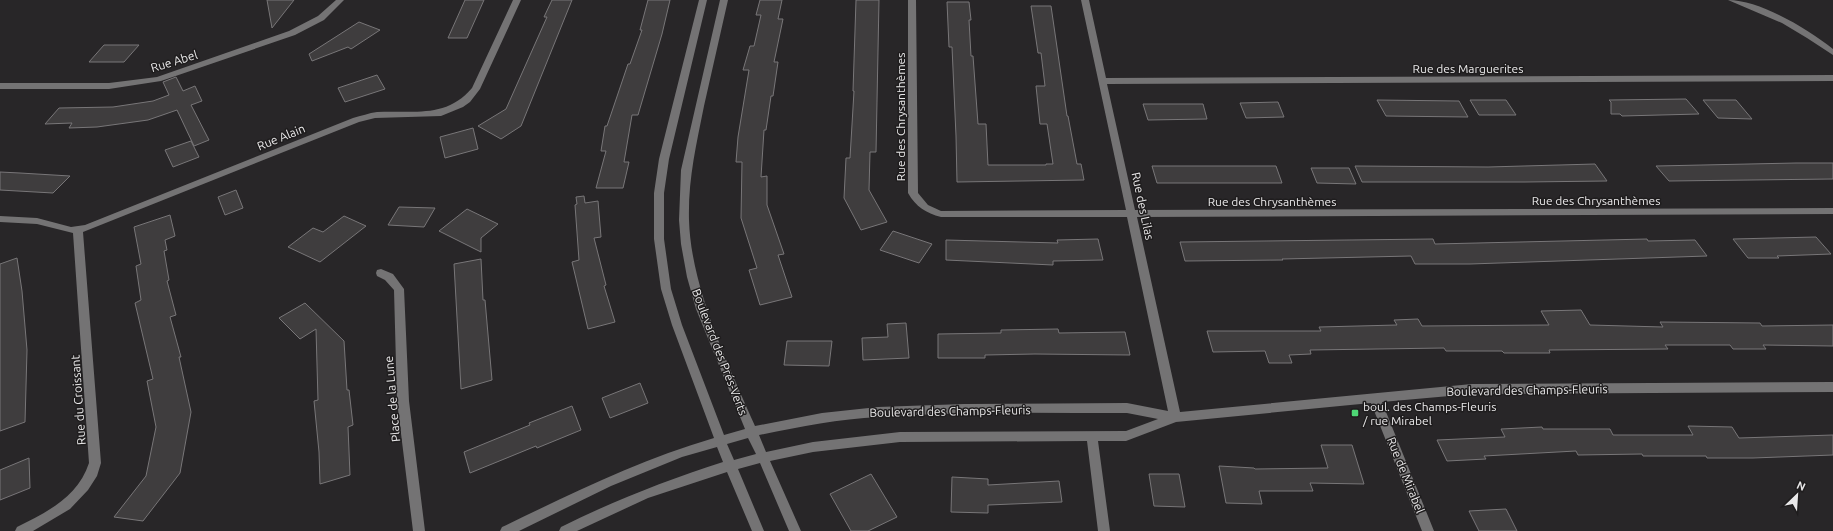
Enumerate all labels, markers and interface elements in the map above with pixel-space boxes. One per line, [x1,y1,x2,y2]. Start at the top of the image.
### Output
street label: Rue Abel [149,48,199,74]
street label: Rue des Chrysanthèmes [894,53,907,181]
street label: Rue des Marguerites [1413,62,1523,75]
street label: Rue Alain [255,121,307,153]
street label: Rue des Lilas [1129,171,1157,241]
street label: Rue des Chrysanthèmes [1532,194,1660,207]
street label: Rue des Chrysanthèmes [1208,195,1336,208]
street label: Boulevard des Prés-Verts [690,287,750,417]
street label: Rue du Croissant [68,354,88,445]
street label: Place de la Lune [382,355,402,443]
street label: Boulevard des Champs-Fleuris [1446,382,1608,398]
place label: boul. des Champs-Fleuris / rue Mirabel [1362,400,1496,427]
street label: Boulevard des Champs-Fleuris [869,403,1031,419]
marker: boul. des Champs-Fleuris / rue Mirabel [1350,408,1360,418]
street label: Rue de Mirabel [1385,435,1427,515]
north arrow [1777,475,1817,515]
text: N [1795,479,1807,493]

